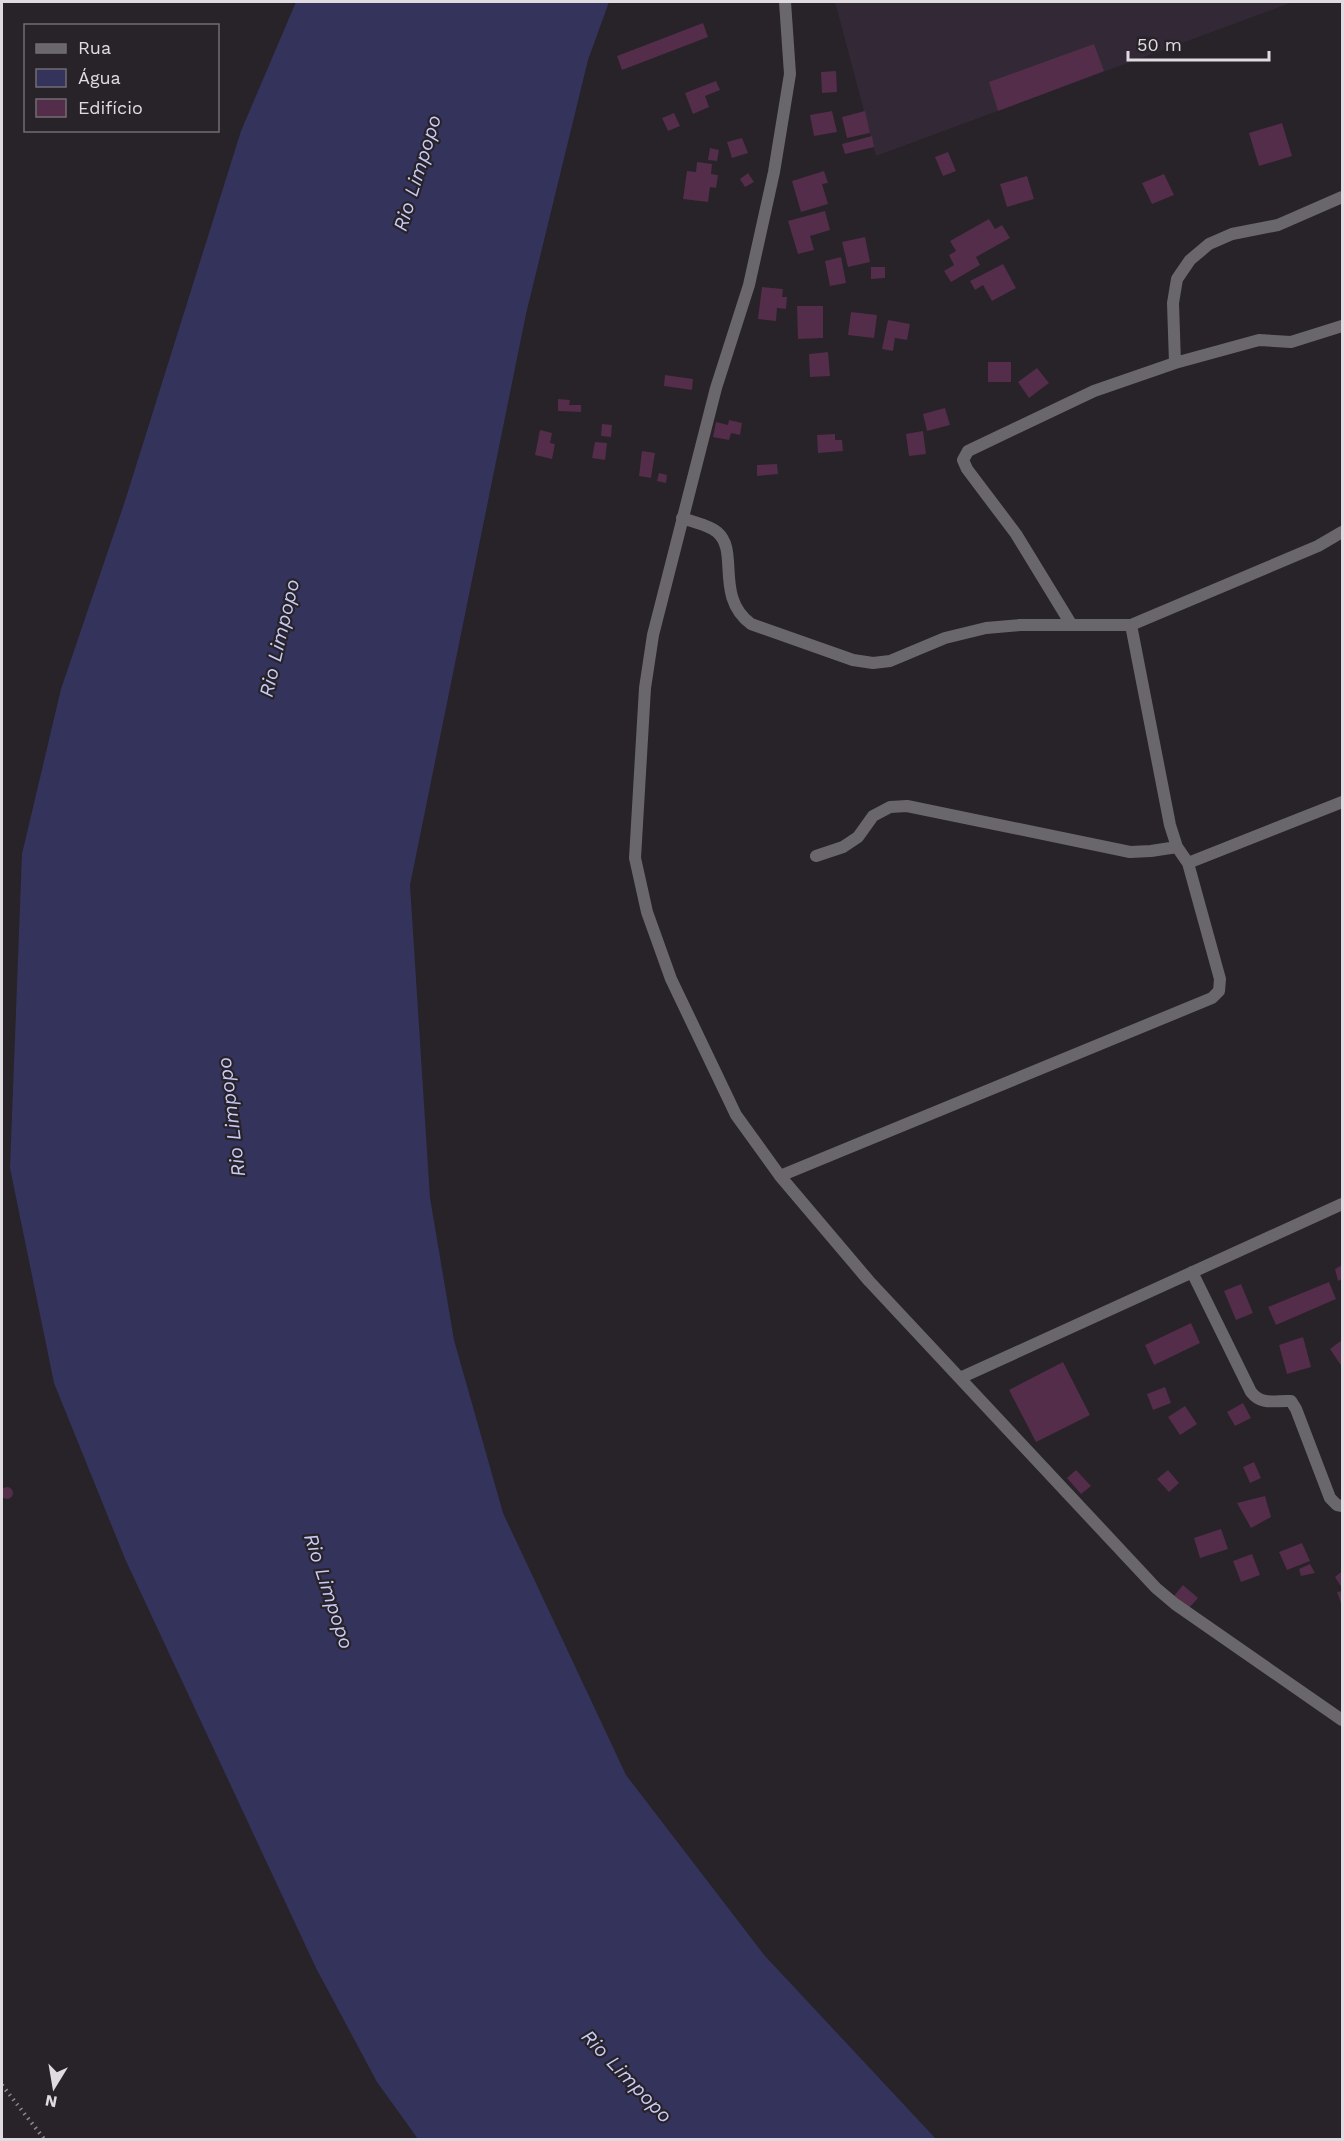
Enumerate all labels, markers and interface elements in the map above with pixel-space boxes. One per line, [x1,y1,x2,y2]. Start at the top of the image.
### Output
legend [24,24,219,132]
scale bar [1128,24,1269,62]
text: 50 m [1137,34,1182,55]
text: Rua [78,37,111,58]
text: Água [78,67,121,88]
text: Edifício [78,97,143,118]
water label: Rio Limpopo [388,112,446,234]
water label: Rio Limpopo [254,577,304,699]
water label: Rio Limpopo [212,1056,250,1178]
water label: Rio Limpopo [299,1530,359,1652]
water label: Rio Limpopo [577,2024,677,2128]
north arrow [24,2057,84,2117]
text: N [44,2091,59,2112]

